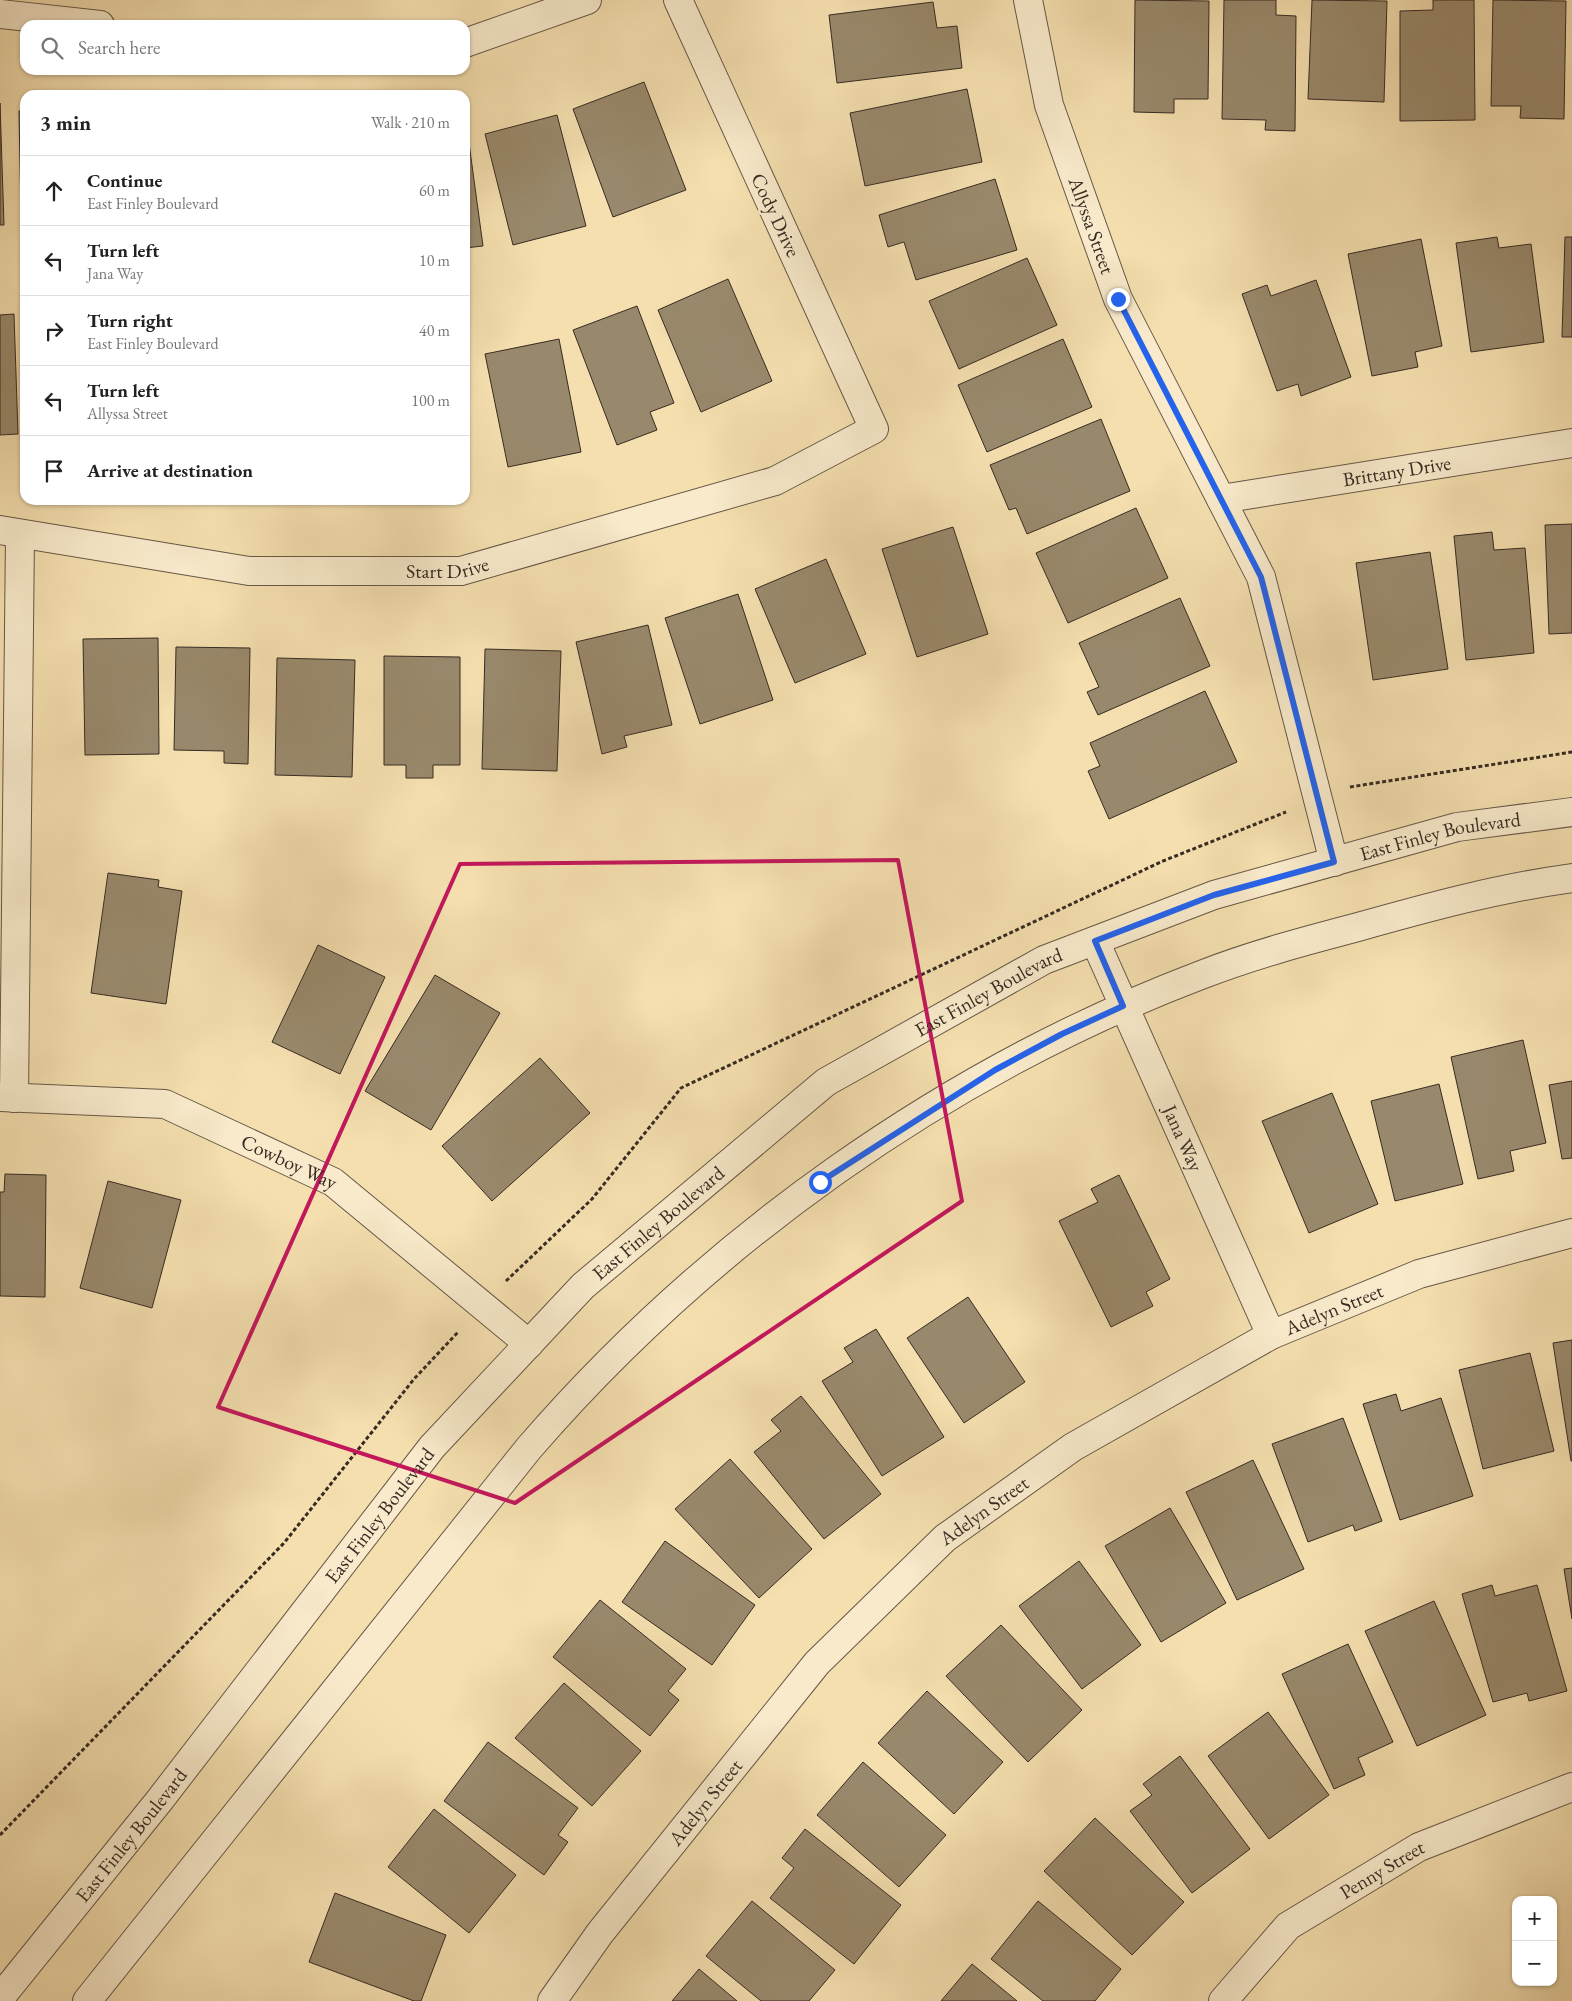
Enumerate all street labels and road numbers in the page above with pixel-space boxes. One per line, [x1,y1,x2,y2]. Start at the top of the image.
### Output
street label: Cody Drive [745,169,807,261]
street label: Allyssa Street [1062,173,1121,278]
street label: Brittany Drive [1341,449,1453,492]
street label: Start Drive [406,551,492,584]
street label: East Finley Boulevard [1357,806,1523,867]
street label: East Finley Boulevard [910,941,1067,1043]
street label: Jana Way [1156,1099,1209,1176]
street label: Cowboy Way [237,1128,341,1195]
street label: East Finley Boulevard [587,1159,730,1286]
street label: Adelyn Street [1280,1277,1387,1341]
street label: East Finley Boulevard [319,1441,440,1588]
street label: Adelyn Street [933,1469,1034,1552]
street label: Adelyn Street [662,1753,748,1852]
street label: East Finley Boulevard [69,1762,193,1908]
street label: Penny Street [1335,1833,1428,1905]

